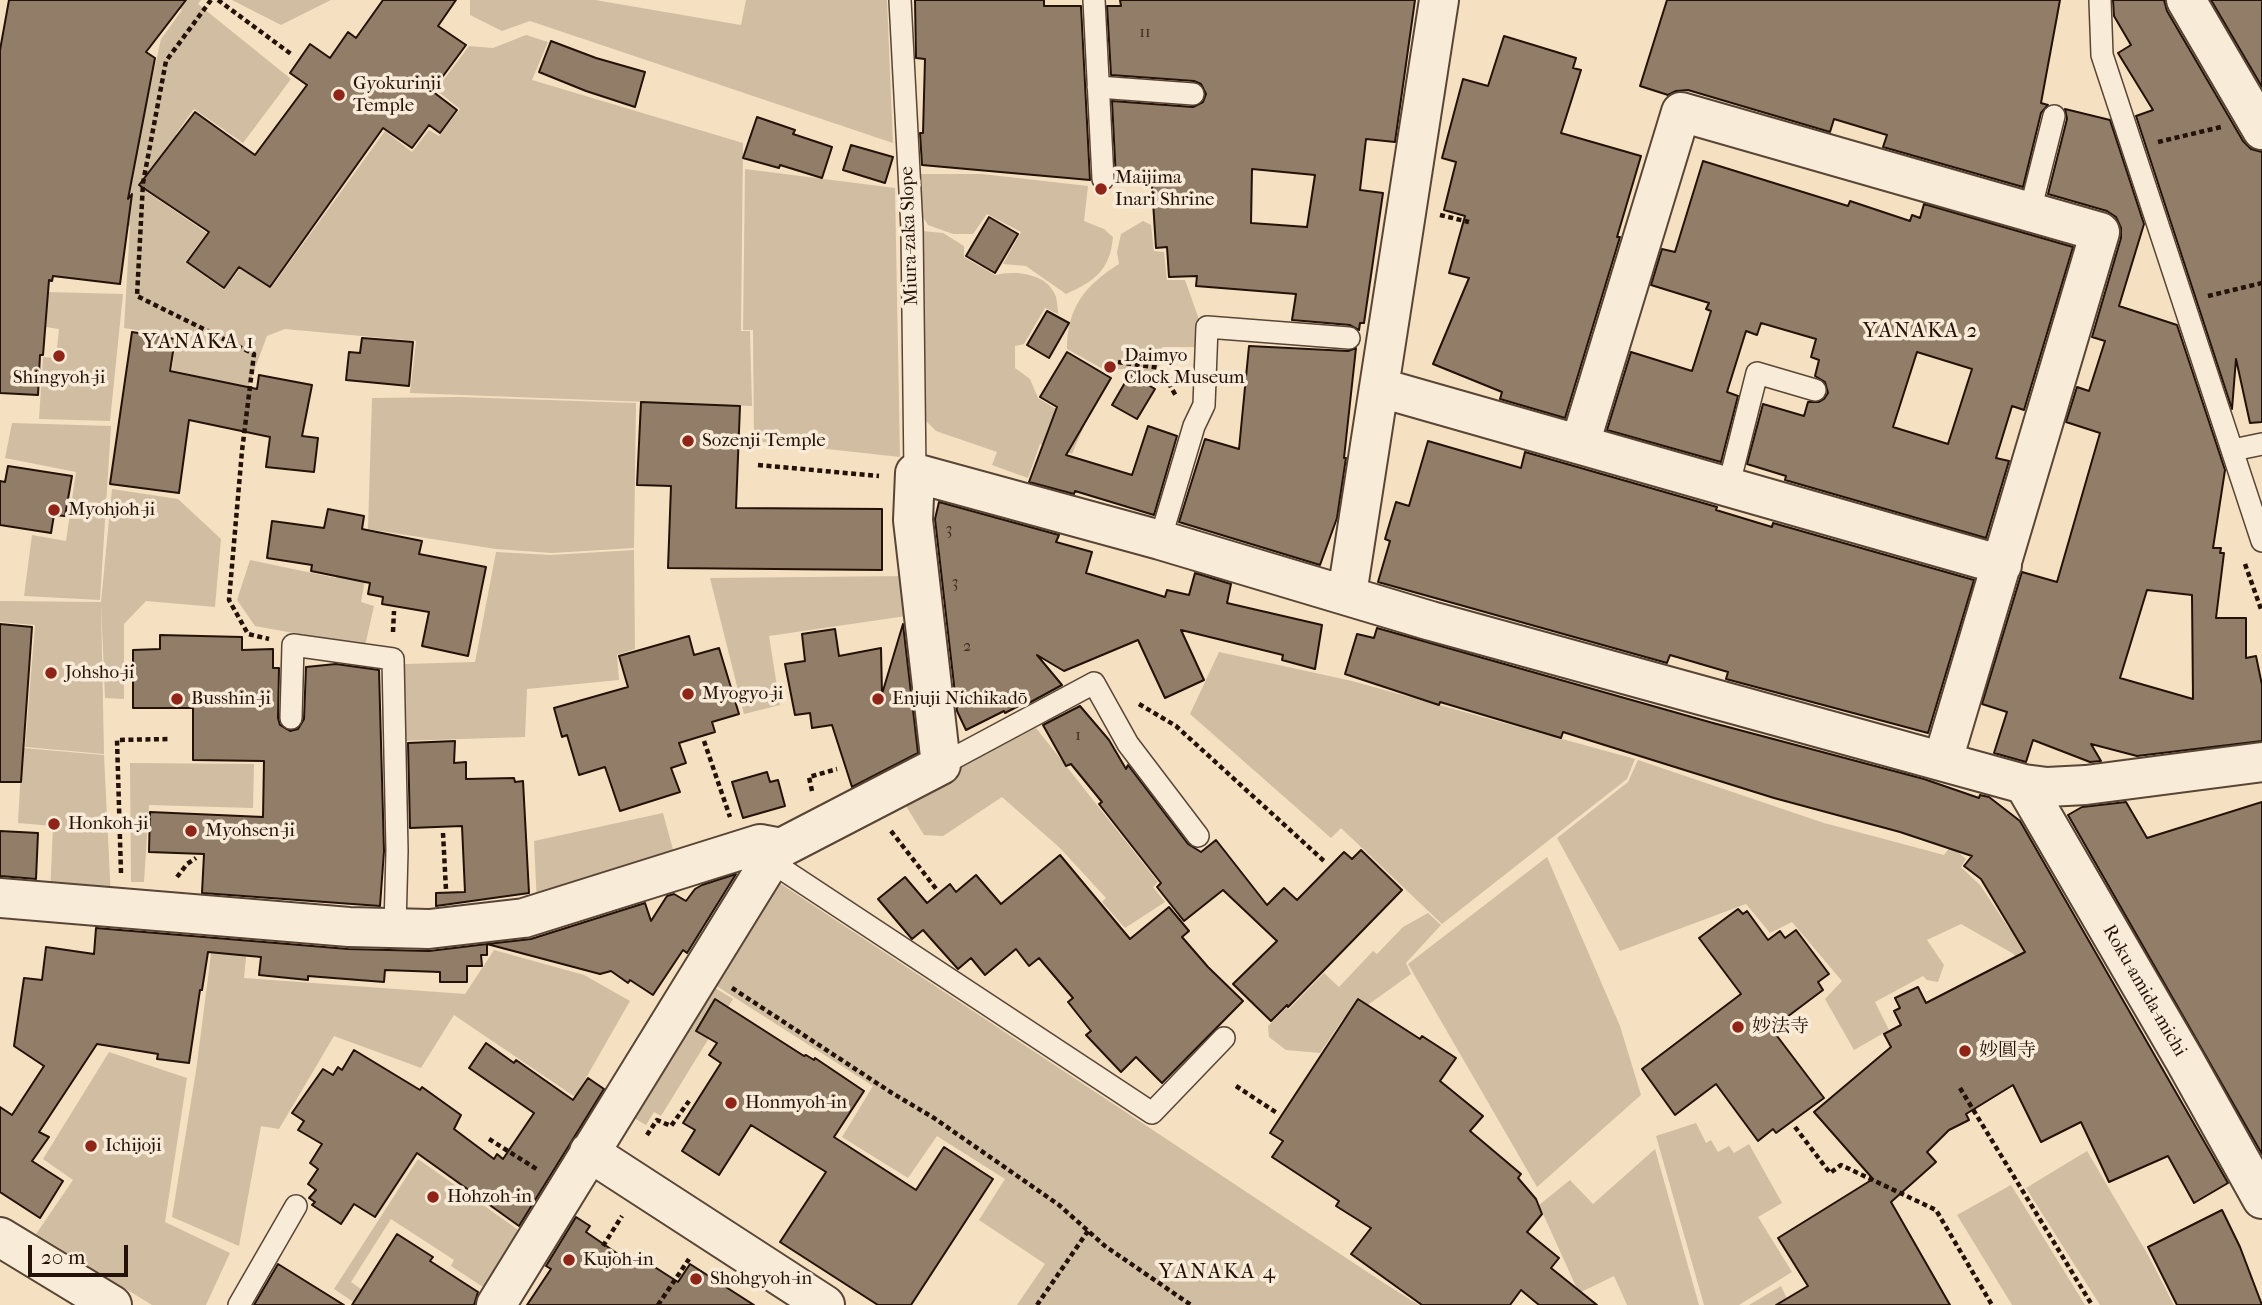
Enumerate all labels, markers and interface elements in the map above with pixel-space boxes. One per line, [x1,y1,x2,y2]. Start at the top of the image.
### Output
house number: 11 [1139,23,1151,43]
place label: Gyokurinji Temple [353,73,441,117]
marker: Gyokurinji Temple [331,87,347,103]
street label: Miura-zaka Slope [896,166,924,306]
place label: Maijima Inari Shrine [1115,167,1215,211]
marker: Maijima Inari Shrine [1093,181,1109,197]
district label: YANAKA 2 [1864,319,1978,345]
district label: YANAKA 1 [143,330,255,356]
place label: Daimyo Clock Museum [1124,345,1245,389]
marker: Shingyoh-ji [51,348,67,364]
marker: Daimyo Clock Museum [1102,359,1118,375]
place label: Shingyoh-ji [13,367,105,389]
place label: Sozenji Temple [702,430,826,452]
marker: Sozenji Temple [680,433,696,449]
place label: Myohjoh-ji [68,499,155,521]
marker: Myohjoh-ji [46,502,62,518]
house number: 3 [946,520,952,540]
house number: 3 [952,573,958,593]
house number: 2 [963,637,971,657]
place label: Johsho-ji [65,662,134,684]
marker: Johsho-ji [43,665,59,681]
place label: Myogyo-ji [702,683,783,705]
marker: Myogyo-ji [680,686,696,702]
place label: Busshin-ji [191,688,271,710]
place label: Enjuji Nichikadō [892,688,1028,710]
marker: Busshin-ji [169,691,185,707]
marker: Enjuji Nichikadō [870,691,886,707]
house number: 1 [1075,726,1081,746]
place label: Honkoh-ji [68,813,148,835]
marker: Honkoh-ji [46,816,62,832]
place label: Myohsen-ji [205,820,295,842]
marker: Myohsen-ji [183,823,199,839]
street label: Roku-amida-michi [2097,921,2191,1061]
place label: 妙法寺 [1752,1016,1809,1038]
marker: 妙法寺 [1730,1019,1746,1035]
place label: 妙圓寺 [1979,1040,2036,1062]
marker: 妙圓寺 [1957,1043,1973,1059]
place label: Honmyoh-in [745,1092,847,1114]
marker: Honmyoh-in [723,1095,739,1111]
place label: Ichijoji [105,1135,162,1157]
marker: Ichijoji [83,1138,99,1154]
place label: Hohzoh-in [447,1186,532,1208]
marker: Hohzoh-in [425,1189,441,1205]
scale bar [32,1232,131,1276]
text: 20 m [41,1245,85,1269]
place label: Kujoh-in [583,1249,654,1271]
marker: Kujoh-in [561,1252,577,1268]
district label: YANAKA 4 [1160,1260,1276,1286]
place label: Shohgyoh-in [710,1268,812,1290]
marker: Shohgyoh-in [688,1271,704,1287]

